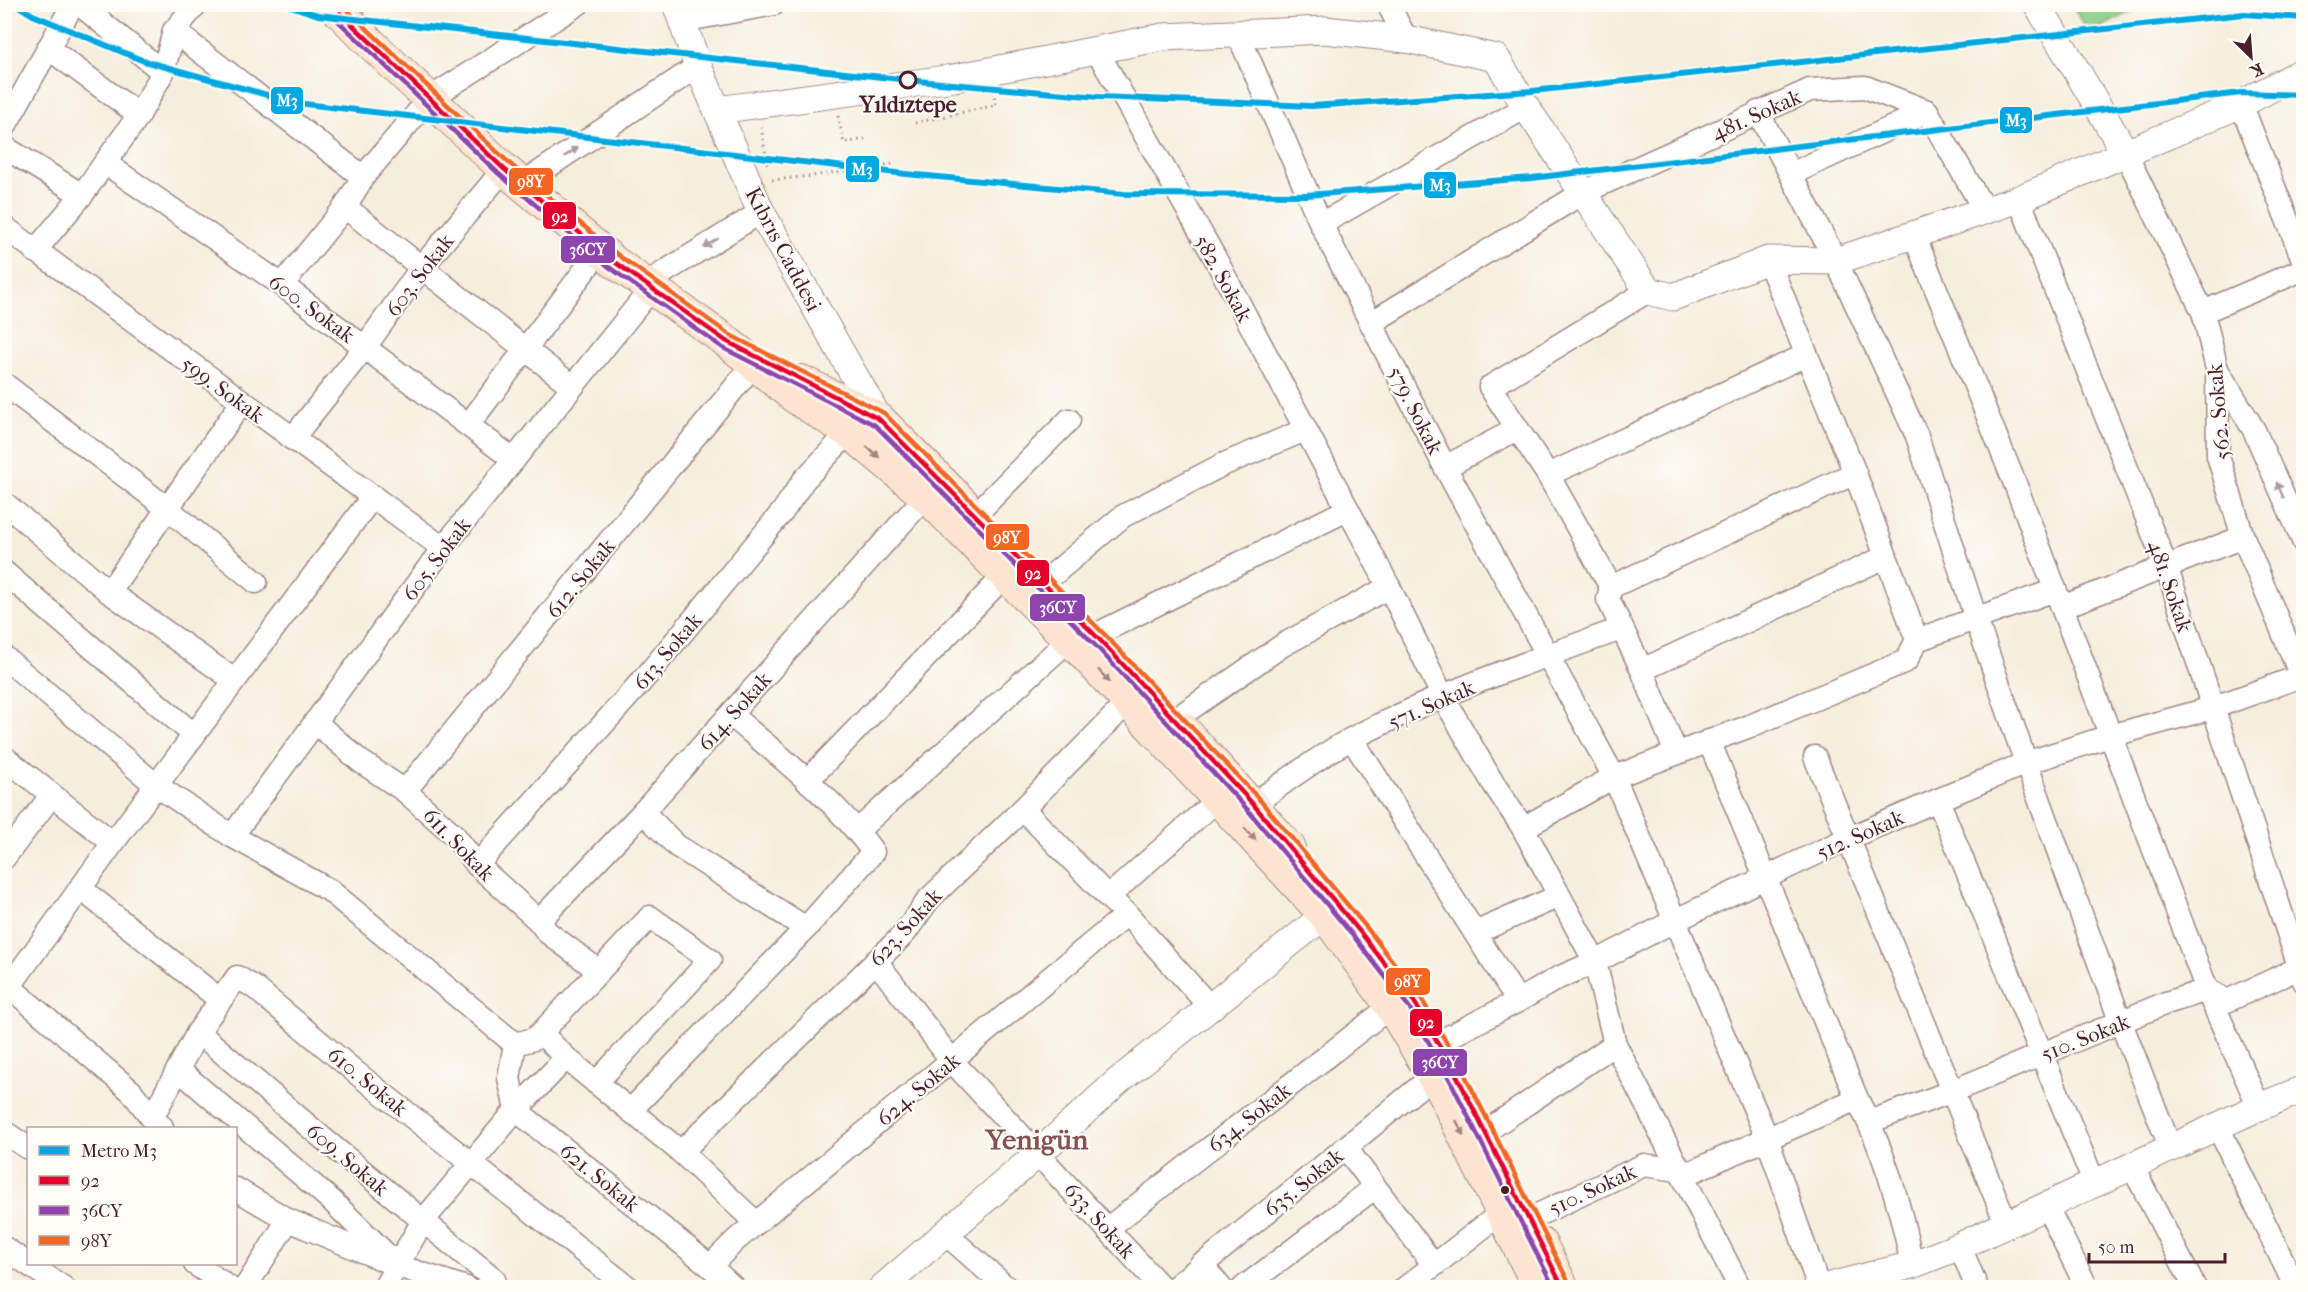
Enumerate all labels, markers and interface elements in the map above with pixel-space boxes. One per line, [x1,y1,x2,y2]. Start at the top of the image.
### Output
north arrow [2221,27,2281,87]
text: K [2247,59,2266,82]
marker: Yıldıztepe [899,71,917,89]
street label: 481. Sokak [1707,83,1806,146]
line badge: M3 [270,86,304,115]
text: M3 [275,91,298,111]
place label: Yıldıztepe [858,92,957,118]
line badge: M3 [1999,106,2033,134]
text: M3 [2004,111,2027,131]
one-way arrow [562,146,578,158]
line badge: M3 [845,155,880,183]
text: M3 [850,160,873,180]
line badge: 98Y [508,167,554,196]
line badge: M3 [1423,171,1457,199]
text: 98Y [516,172,546,192]
text: M3 [1428,176,1451,196]
street label: Kıbrıs Caddesi [739,183,827,316]
line badge: 92 [542,201,577,230]
text: 92 [551,207,568,227]
street label: 603. Sokak [380,228,460,322]
street label: 582. Sokak [1188,230,1258,327]
line badge: 36CY [560,235,616,264]
one-way arrow [703,237,719,248]
text: 36CY [570,240,608,260]
street label: 600. Sokak [263,269,360,349]
street label: 599. Sokak [176,351,270,429]
street label: 579. Sokak [1382,362,1449,460]
street label: 562. Sokak [2202,362,2236,461]
one-way arrow [866,446,881,458]
one-way arrow [2275,480,2285,498]
street label: 605. Sokak [397,512,477,606]
line badge: 98Y [985,523,1030,551]
text: 98Y [992,528,1022,548]
street label: 612. Sokak [541,533,621,624]
street label: 481. Sokak [2142,537,2198,637]
line badge: 92 [1016,559,1050,587]
text: 92 [1024,564,1041,584]
line badge: 36CY [1029,593,1086,622]
text: 36CY [1040,598,1078,618]
street label: 613. Sokak [628,607,708,696]
street label: 614. Sokak [693,666,777,757]
one-way arrow [1097,668,1111,683]
street label: 571. Sokak [1384,674,1479,736]
street label: 611. Sokak [417,803,500,887]
street label: 512. Sokak [1813,804,1909,866]
one-way arrow [1243,827,1257,842]
street label: 623. Sokak [864,883,948,972]
line badge: 98Y [1385,967,1431,996]
text: 98Y [1393,972,1423,992]
line badge: 92 [1409,1008,1443,1037]
street label: 510. Sokak [2037,1008,2134,1067]
text: 92 [1417,1013,1434,1033]
street label: 610. Sokak [322,1042,413,1122]
street label: 624. Sokak [872,1047,966,1132]
line badge: 36CY [1412,1048,1468,1077]
text: 36CY [1422,1053,1460,1073]
street label: 634. Sokak [1203,1077,1297,1158]
street label: 609. Sokak [301,1118,394,1202]
one-way arrow [1455,1120,1465,1137]
district label: Yenigün [984,1123,1089,1156]
legend [27,1127,237,1265]
street label: 621. Sokak [554,1138,645,1218]
text: Metro M3 [81,1141,157,1162]
street label: 635. Sokak [1259,1143,1349,1223]
street label: 510. Sokak [1545,1158,1641,1221]
text: 92 [81,1171,100,1192]
street label: 633. Sokak [1058,1177,1141,1265]
unlabelled marker [1499,1184,1511,1196]
text: 36CY [81,1201,123,1222]
scale bar [2089,1226,2226,1264]
text: 98Y [81,1231,112,1252]
text: 50 m [2098,1237,2135,1258]

